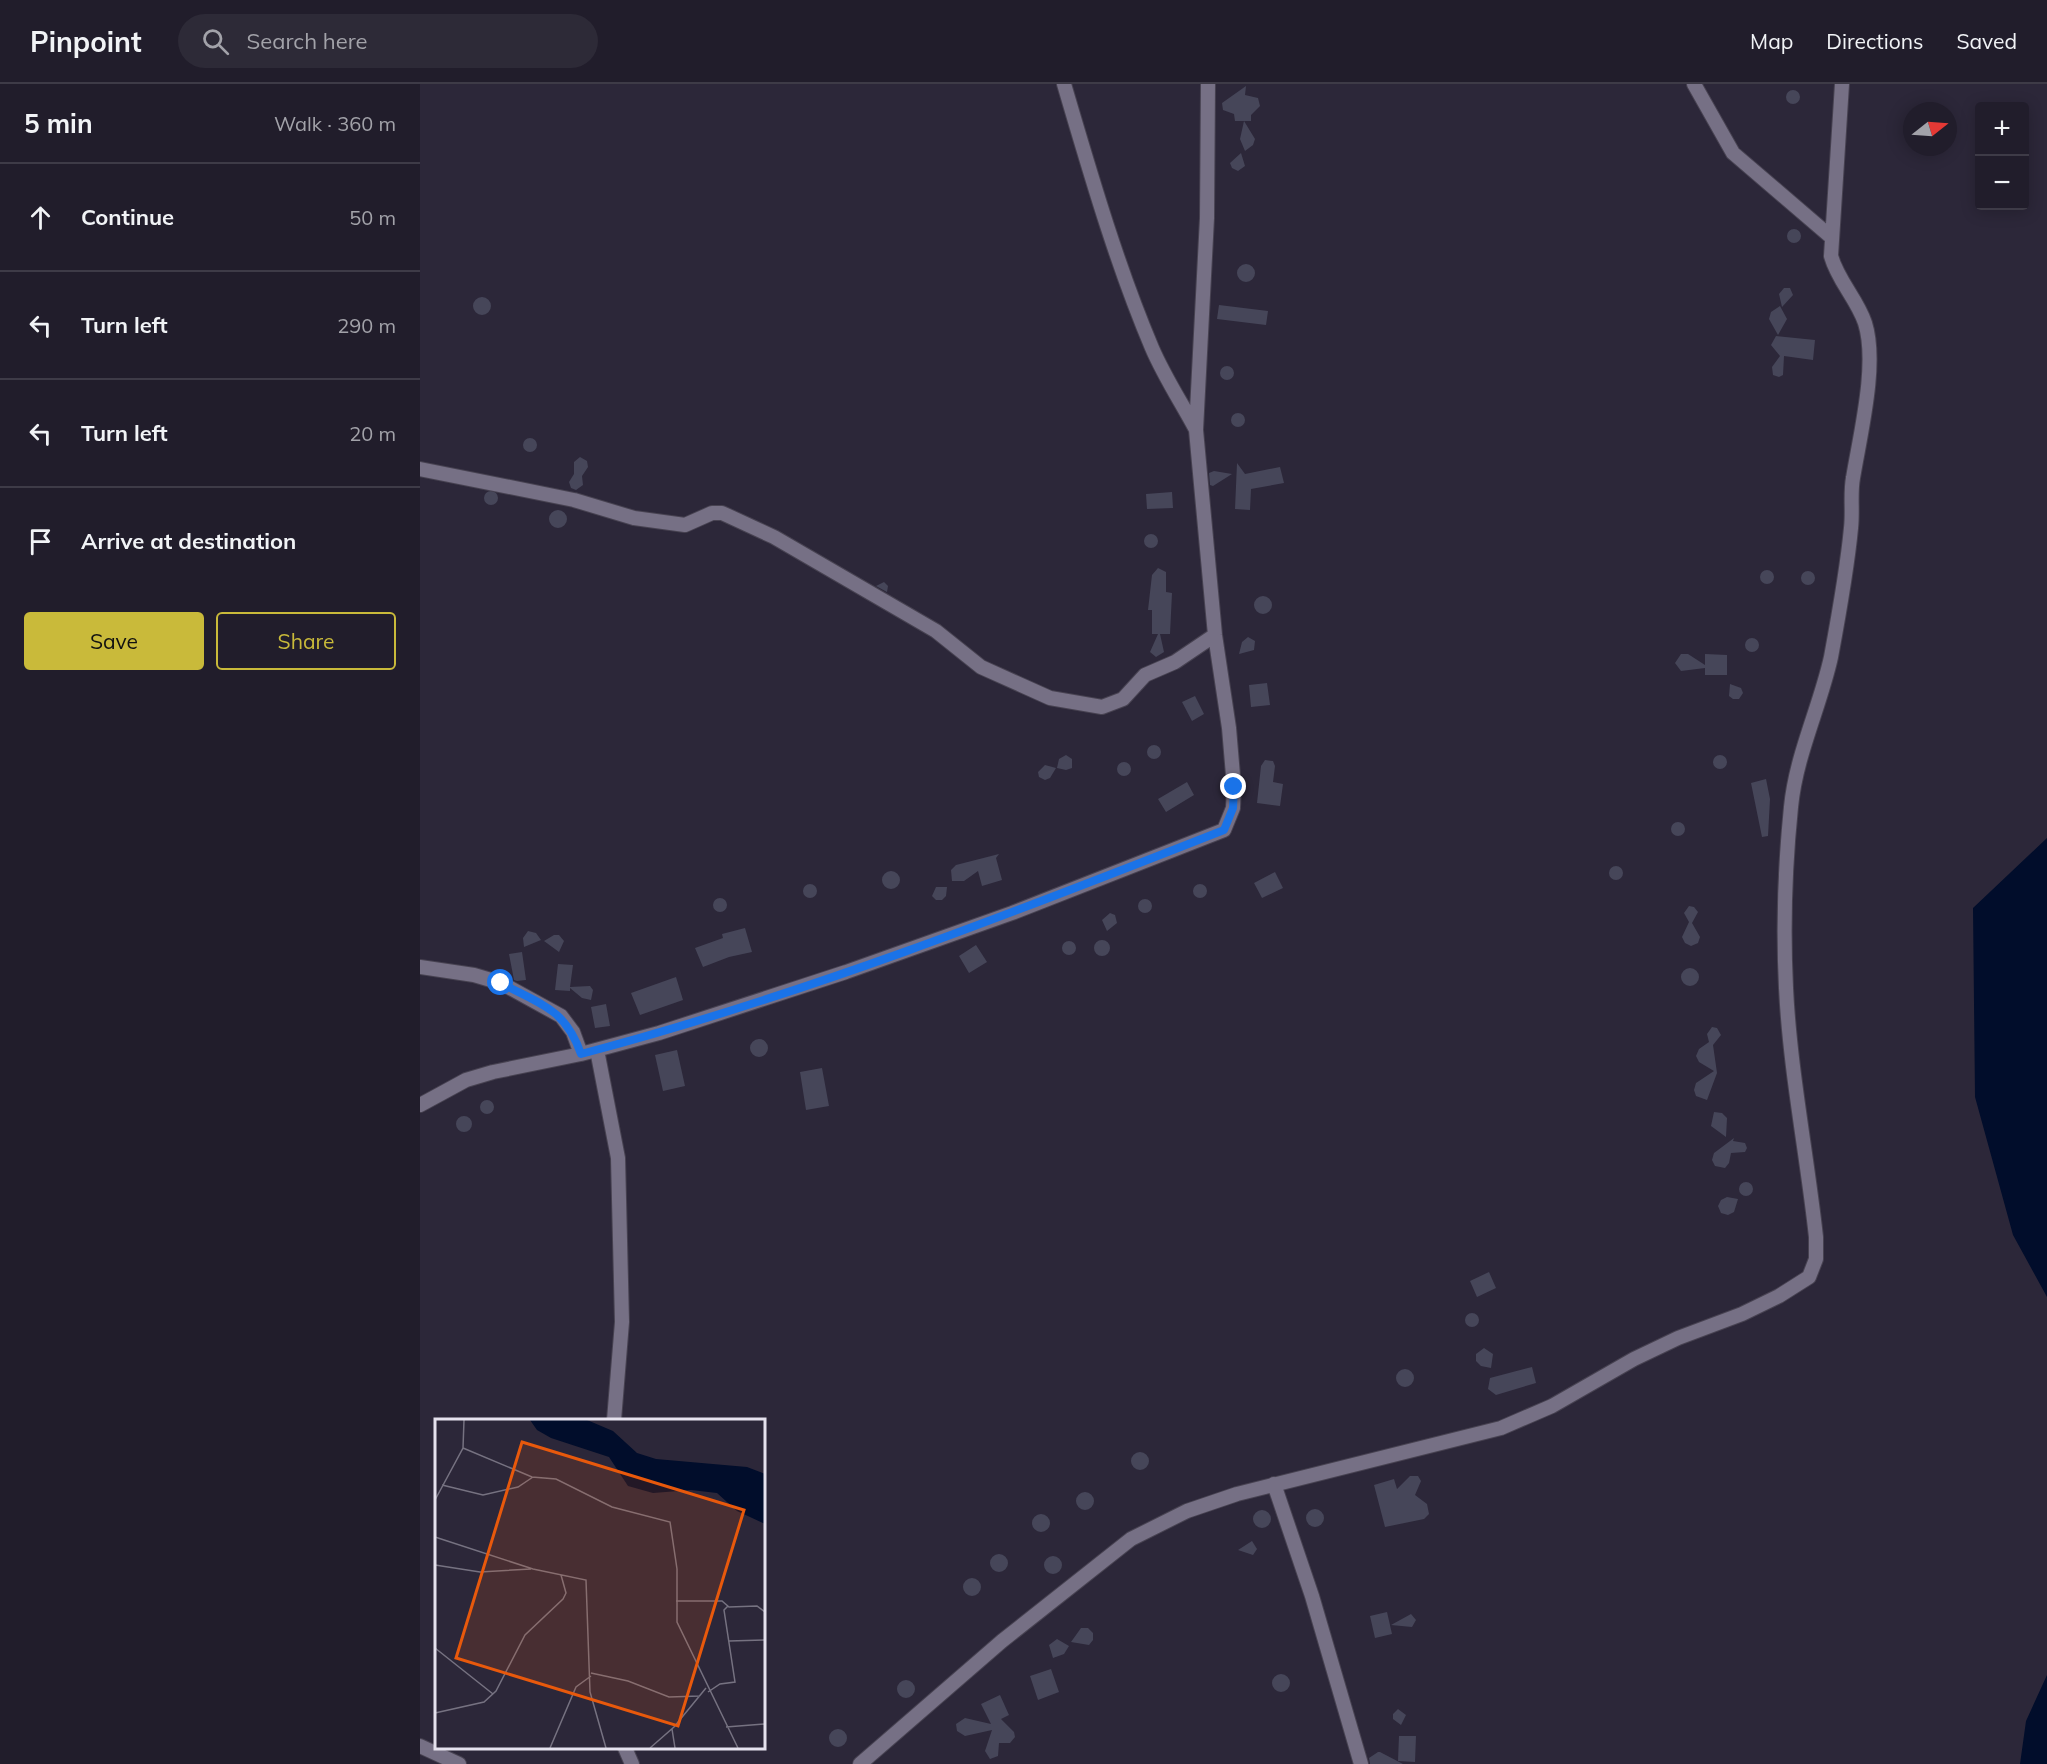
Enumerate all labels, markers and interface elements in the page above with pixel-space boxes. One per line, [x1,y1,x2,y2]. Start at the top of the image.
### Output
search box [178,14,598,68]
text: Pinpoint [30,24,142,59]
icon: search [199,25,232,58]
text: Search here [247,27,368,55]
text: Map [1750,28,1793,54]
text: Directions [1826,28,1923,54]
text: Saved [1956,28,2017,54]
north arrow [1903,102,1957,156]
map controls [1975,102,2029,210]
button: + [1975,102,2029,156]
text: 5 min [24,107,93,140]
text: Walk · 360 m [274,111,396,136]
button: − [1975,156,2029,210]
icon: ahead [24,201,57,234]
text: Continue [81,203,174,231]
text: 50 m [349,205,396,230]
icon: left [24,309,57,342]
text: Turn left [81,311,168,339]
text: 290 m [337,313,396,338]
icon: left [24,417,57,450]
text: Turn left [81,419,168,447]
text: 20 m [349,421,396,446]
icon: arrive [24,525,57,558]
text: Arrive at destination [81,527,296,555]
button: Save [24,612,204,670]
button: Share [216,612,396,670]
route end [1220,773,1246,799]
route start [487,969,513,995]
inset map [435,1419,765,1749]

